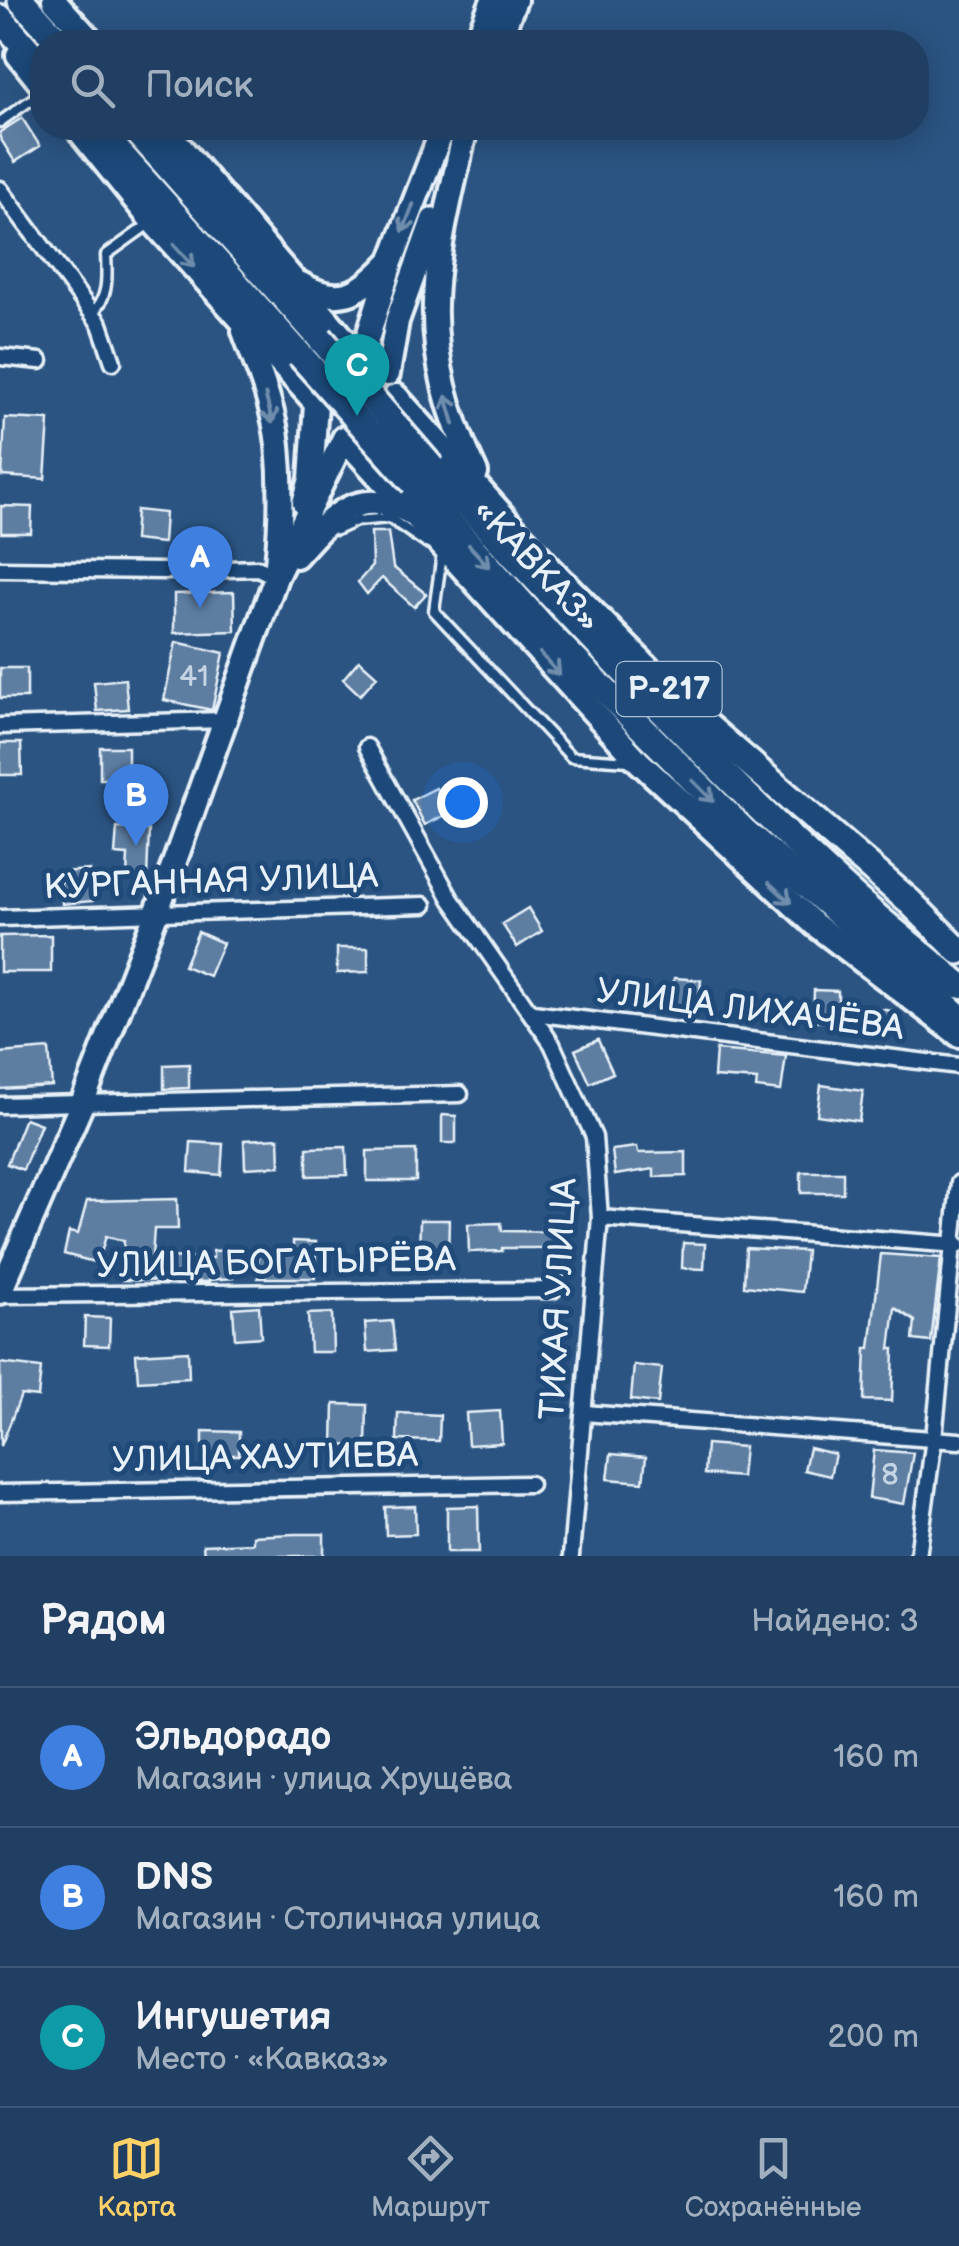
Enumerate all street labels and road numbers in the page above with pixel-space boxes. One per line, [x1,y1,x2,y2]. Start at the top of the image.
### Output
street label: «КАВКАЗ» [463,490,609,642]
road number: Р-217 [616,662,722,716]
street label: КУРГАННАЯ УЛИЦА [43,855,380,909]
street label: УЛИЦА ЛИХАЧЁВА [594,970,907,1050]
street label: ТИХАЯ УЛИЦА [531,1176,587,1421]
street label: УЛИЦА БОГАТЫРЁВА [96,1238,457,1288]
street label: УЛИЦА ХАУТИЕВА [112,1434,419,1482]

